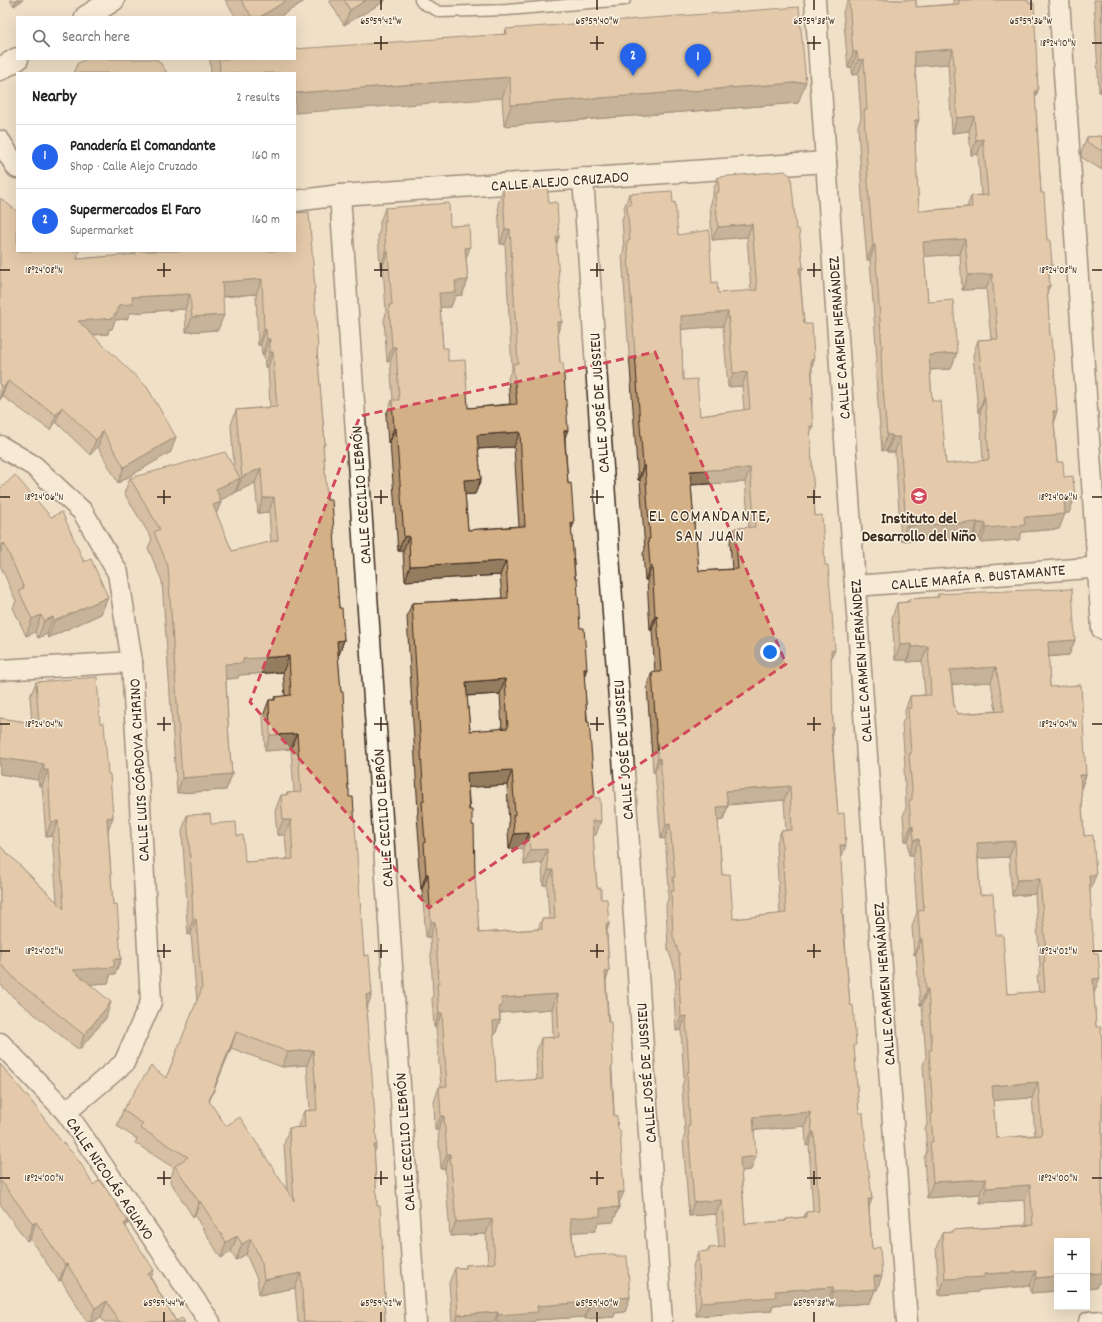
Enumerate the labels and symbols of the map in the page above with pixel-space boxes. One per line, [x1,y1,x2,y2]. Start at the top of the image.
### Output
text: 65°59'42"W [360,15,402,29]
text: 65°59'40"W [576,15,619,29]
text: 65°59'38"W [793,15,835,29]
text: 65°59'36"W [1010,15,1053,29]
text: 18°24'10"N [1040,37,1076,51]
pin: 2 [620,43,646,76]
pin: 1 [685,44,711,77]
street label: CALLE ALEJO CRUZADO [490,166,630,199]
street label: CALLE CARMEN HERNÁNDEZ [823,256,858,420]
text: 18°24'08"N [25,264,63,278]
text: 18°24'08"N [1039,264,1077,278]
street label: CALLE JOSÉ DE JUSSIEU [584,332,617,474]
street label: CALLE CECILIO LEBRÓN [346,425,379,565]
school or university icon: Instituto del Desarrollo del Niño [909,486,929,506]
text: 18°24'06"N [25,491,63,505]
text: 18°24'06"N [1039,491,1077,505]
district label: EL COMANDANTE, SAN JUAN [649,506,771,550]
place label: Instituto del Desarrollo del Niño [862,508,976,549]
street label: CALLE MARÍA R. BUSTAMANTE [890,559,1067,598]
street label: CALLE CARMEN HERNÁNDEZ [845,579,880,743]
your location [760,642,780,662]
street label: CALLE LUIS CÓRDOVA CHIRINO [124,678,157,862]
street label: CALLE JOSÉ DE JUSSIEU [608,679,641,821]
text: 18°24'04"N [25,718,63,732]
text: 18°24'04"N [1039,718,1077,732]
street label: CALLE CECILIO LEBRÓN [368,748,401,888]
street label: CALLE CARMEN HERNÁNDEZ [868,902,903,1066]
text: 18°24'02"N [25,945,63,959]
text: 18°24'02"N [1039,945,1077,959]
street label: CALLE JOSÉ DE JUSSIEU [631,1002,664,1144]
street label: CALLE CECILIO LEBRÓN [390,1072,423,1212]
street label: CALLE NICOLÁS AGUAYO [59,1113,159,1246]
text: 18°24'00"N [24,1172,64,1186]
text: 18°24'00"N [1038,1172,1078,1186]
text: 65°59'44"W [143,1297,185,1311]
text: 65°59'42"W [360,1297,402,1311]
text: 65°59'40"W [576,1297,619,1311]
text: 65°59'38"W [793,1297,835,1311]

